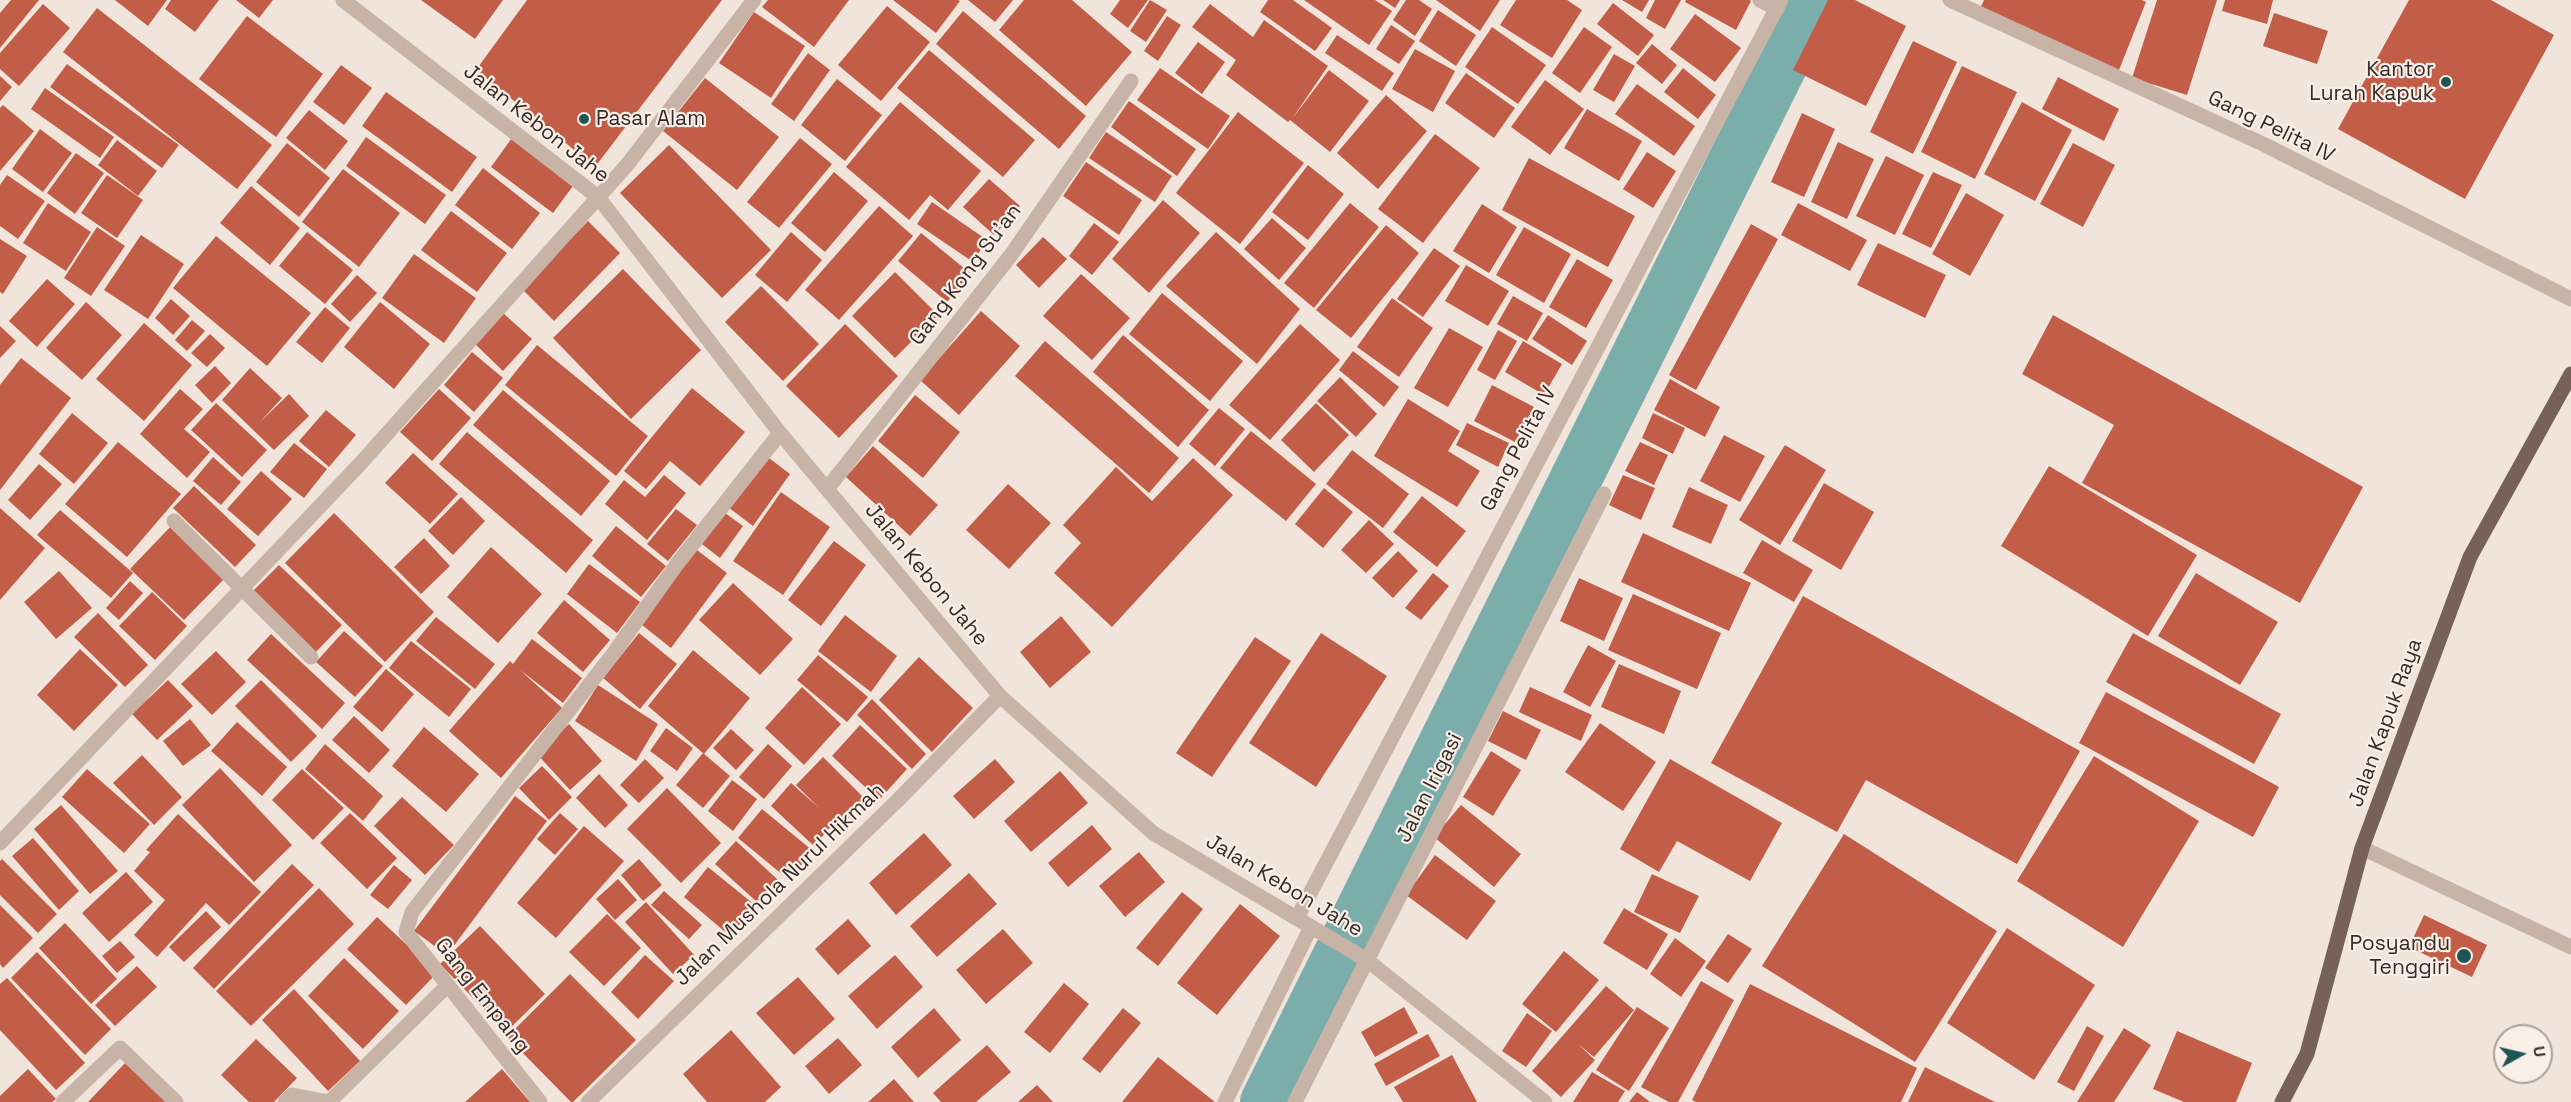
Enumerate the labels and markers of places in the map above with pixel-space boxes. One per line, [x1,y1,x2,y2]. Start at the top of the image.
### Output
place label: Kantor Lurah Kapuk [2309,57,2434,107]
marker: Kantor Lurah Kapuk [2439,75,2453,89]
place label: Pasar Alam [596,106,705,132]
marker: Pasar Alam [577,112,591,126]
place label: Posyandu Tenggiri [2349,931,2450,981]
marker: Posyandu Tenggiri [2455,947,2473,965]

